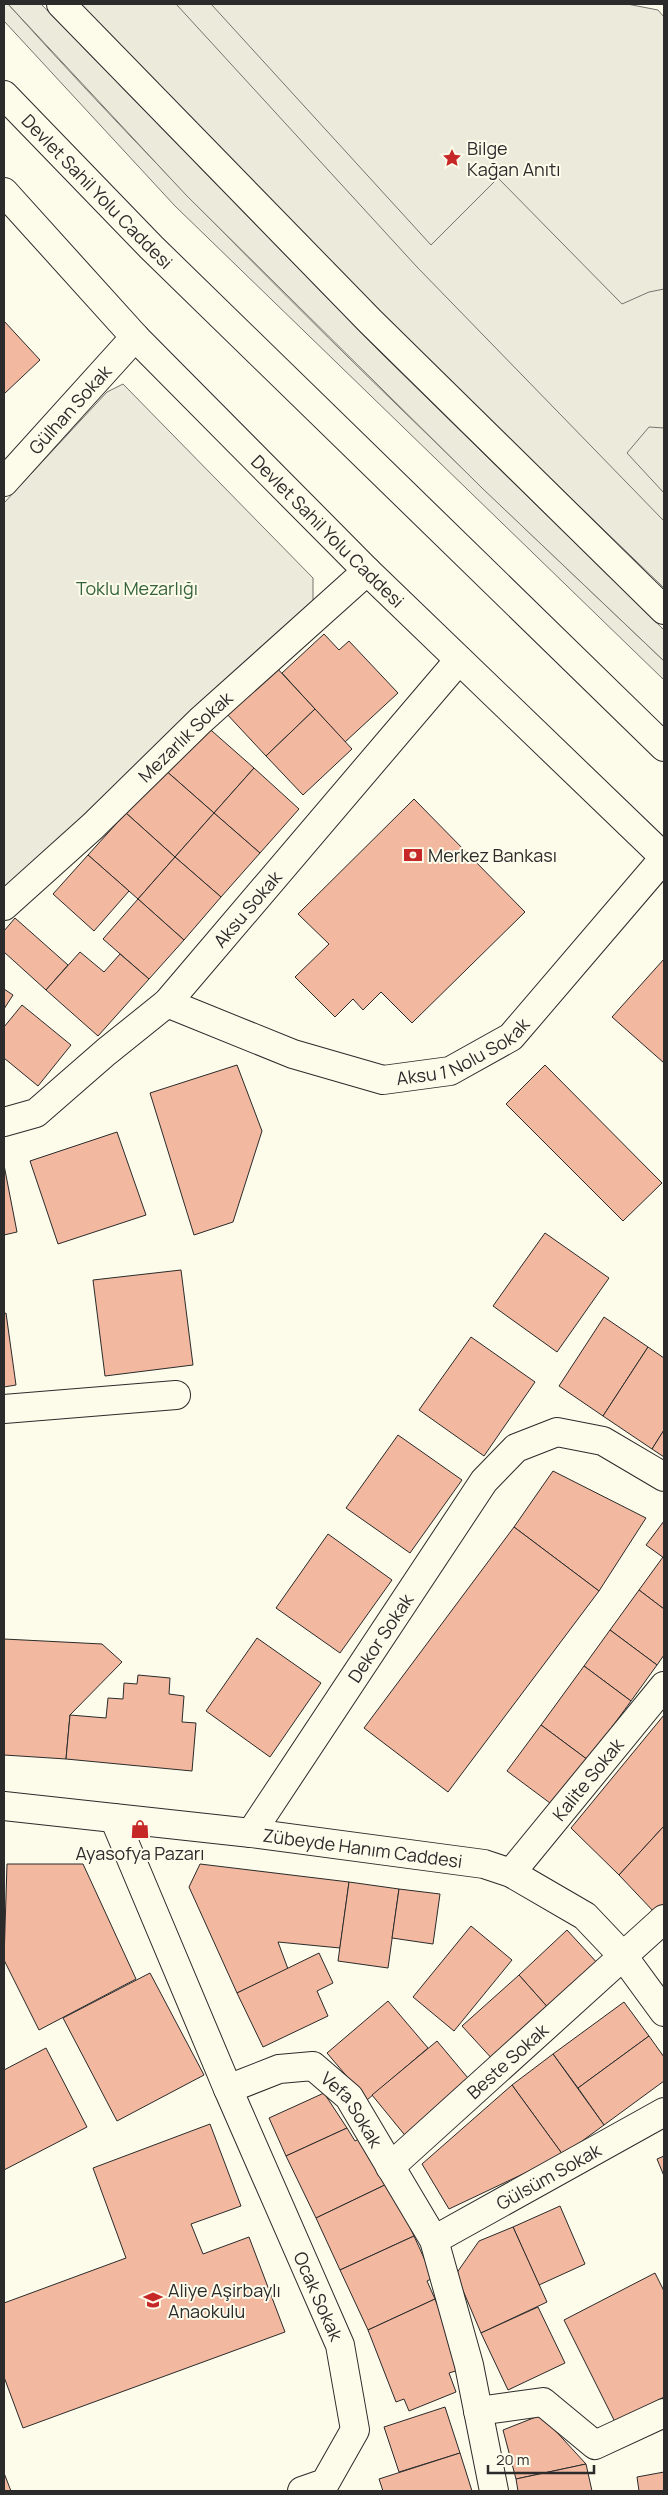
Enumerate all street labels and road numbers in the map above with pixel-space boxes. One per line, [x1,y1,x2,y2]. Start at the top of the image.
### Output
street label: Devlet Sahil Yolu Caddesi [17,109,178,274]
street label: Gülhan Sokak [23,359,117,459]
street label: Devlet Sahil Yolu Caddesi [246,449,410,613]
street label: Mezarlık Sokak [133,685,238,787]
street label: Aksu Sokak [208,865,287,952]
street label: Aksu 1 Nolu Sokak [395,1012,535,1090]
street label: Dekor Sokak [342,1588,419,1687]
street label: Kalite Sokak [547,1732,629,1826]
street label: Zübeyde Hanım Caddesi [261,1823,464,1873]
street label: Beste Sokak [461,2017,554,2104]
street label: Vefa Sokak [316,2066,389,2153]
street label: Gülsüm Sokak [492,2137,606,2215]
street label: Ocak Sokak [289,2248,349,2345]

